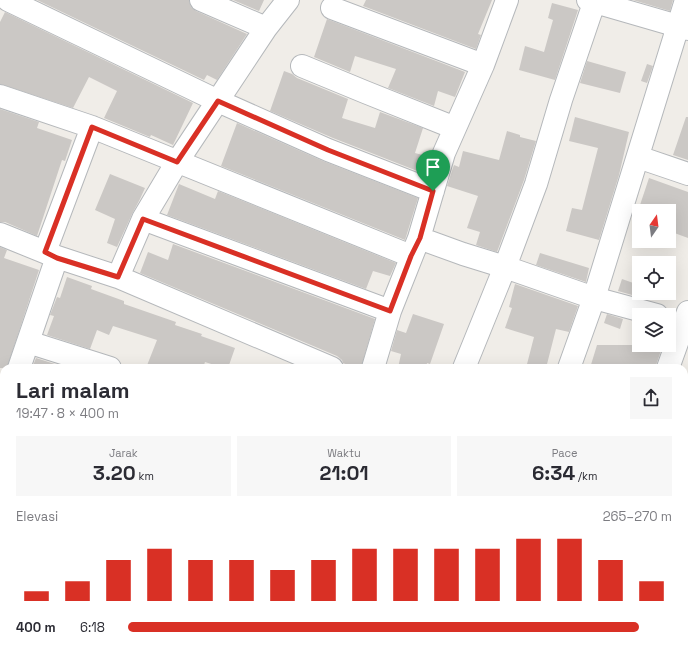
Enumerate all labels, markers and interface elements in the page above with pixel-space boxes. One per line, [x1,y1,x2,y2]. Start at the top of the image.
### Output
pin [416,150,450,191]
icon: arrive [422,156,444,178]
north arrow [632,204,676,248]
map controls [632,204,676,352]
button: locate [632,256,676,300]
button: layers [632,308,676,352]
text: Lari malam [16,376,130,404]
button: share [630,377,672,419]
text: 19:47 · 8 × 400 m [16,405,119,422]
text: Jarak [109,446,138,460]
text: Waktu [327,446,361,460]
text: Pace [552,446,578,460]
text: 3.20 [93,460,136,486]
text: 21:01 [320,460,368,486]
text: 6:34 [532,460,575,486]
text: km [136,469,154,483]
text: /km [575,469,597,483]
text: Elevasi [16,508,58,525]
text: 265–270 m [603,508,672,525]
text: 400 m [16,619,56,636]
text: 6:18 [80,619,105,636]

